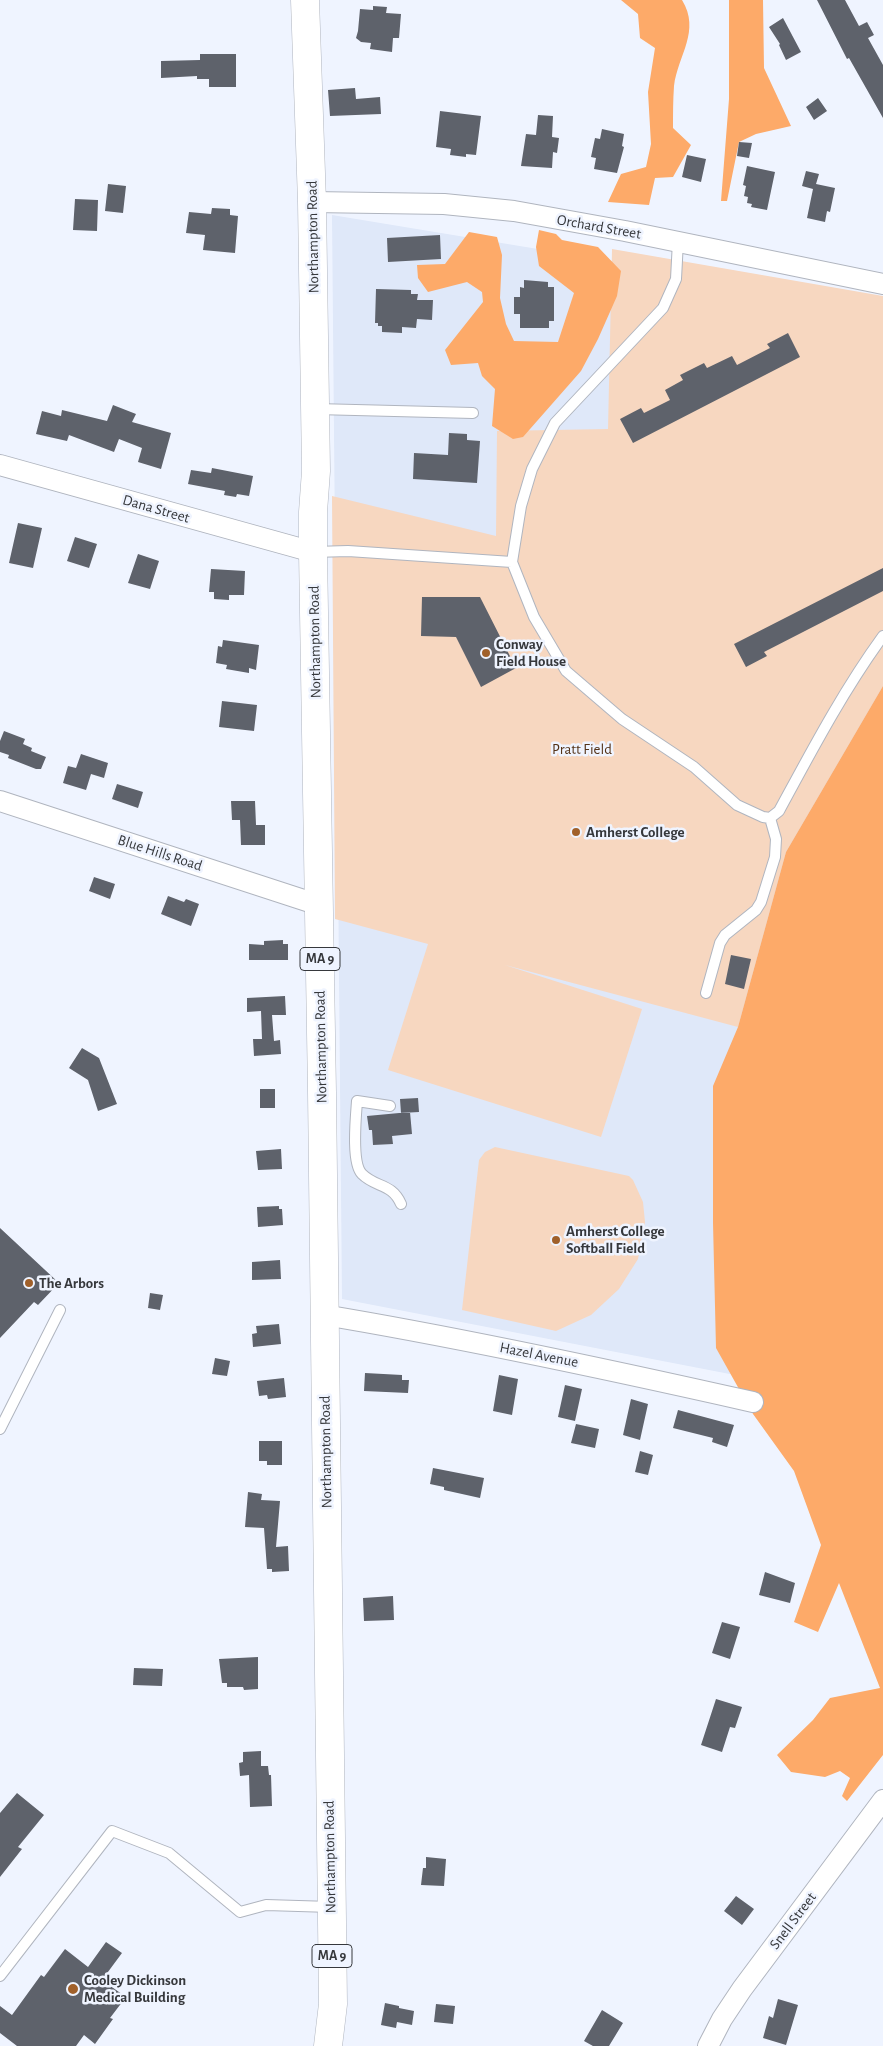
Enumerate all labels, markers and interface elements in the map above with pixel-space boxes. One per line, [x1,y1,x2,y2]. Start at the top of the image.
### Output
street label: Northampton Road [303,180,323,294]
street label: Orchard Street [556,211,642,243]
street label: Dana Street [120,491,192,527]
street label: Northampton Road [305,585,325,699]
place label: Conway Field House [496,635,566,670]
marker: Conway Field House [480,647,492,659]
park label: Pratt Field [552,740,612,758]
place label: Amherst College [586,823,685,841]
marker: Amherst College [570,826,582,838]
street label: Blue Hills Road [115,831,205,875]
road number: MA 9 [300,948,340,971]
street label: Northampton Road [311,990,331,1104]
place label: Amherst College Softball Field [566,1222,665,1257]
marker: Amherst College Softball Field [550,1234,562,1246]
place label: The Arbors [39,1274,104,1292]
marker: The Arbors [23,1277,35,1289]
street label: Hazel Avenue [498,1339,580,1371]
street label: Northampton Road [316,1395,336,1509]
street label: Northampton Road [320,1800,340,1914]
street label: Snell Street [766,1889,820,1953]
road number: MA 9 [312,1944,352,1968]
place label: Cooley Dickinson Medical Building [84,1971,186,2006]
marker: Cooley Dickinson Medical Building [66,1982,80,1996]

